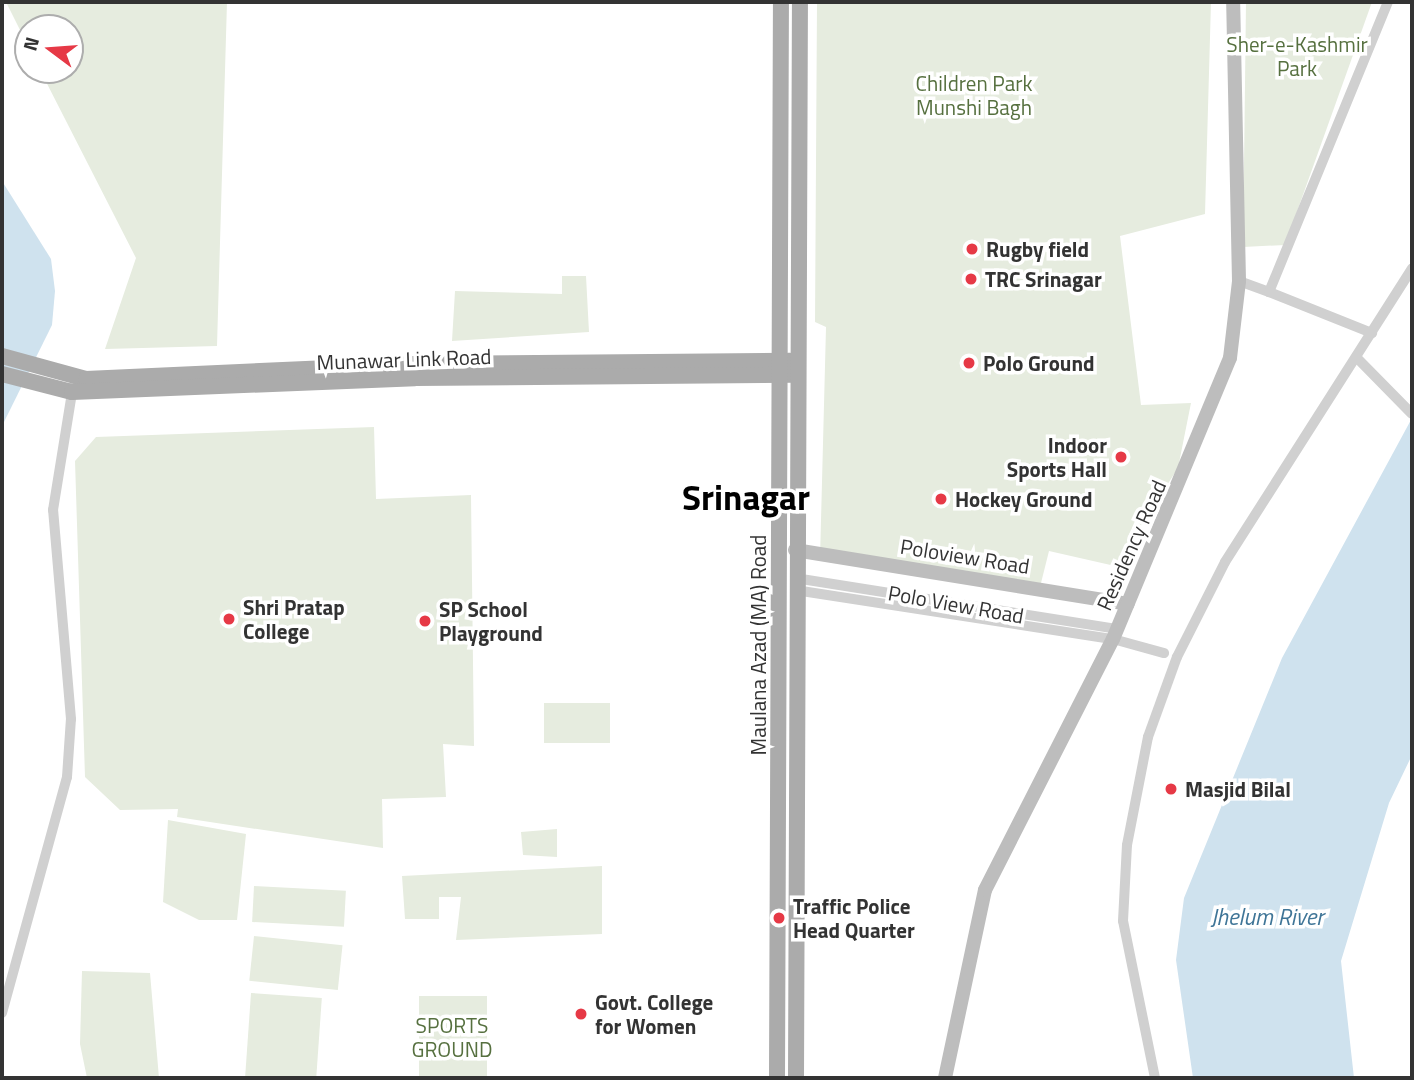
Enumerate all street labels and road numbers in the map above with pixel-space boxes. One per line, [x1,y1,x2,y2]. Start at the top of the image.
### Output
street label: Munawar Link Road [316,343,492,375]
street label: Residency Road [1091,476,1171,614]
street label: Poloview Road [899,533,1031,579]
street label: Maulana Azad (MA) Road [745,535,771,755]
street label: Polo View Road [886,580,1026,628]

